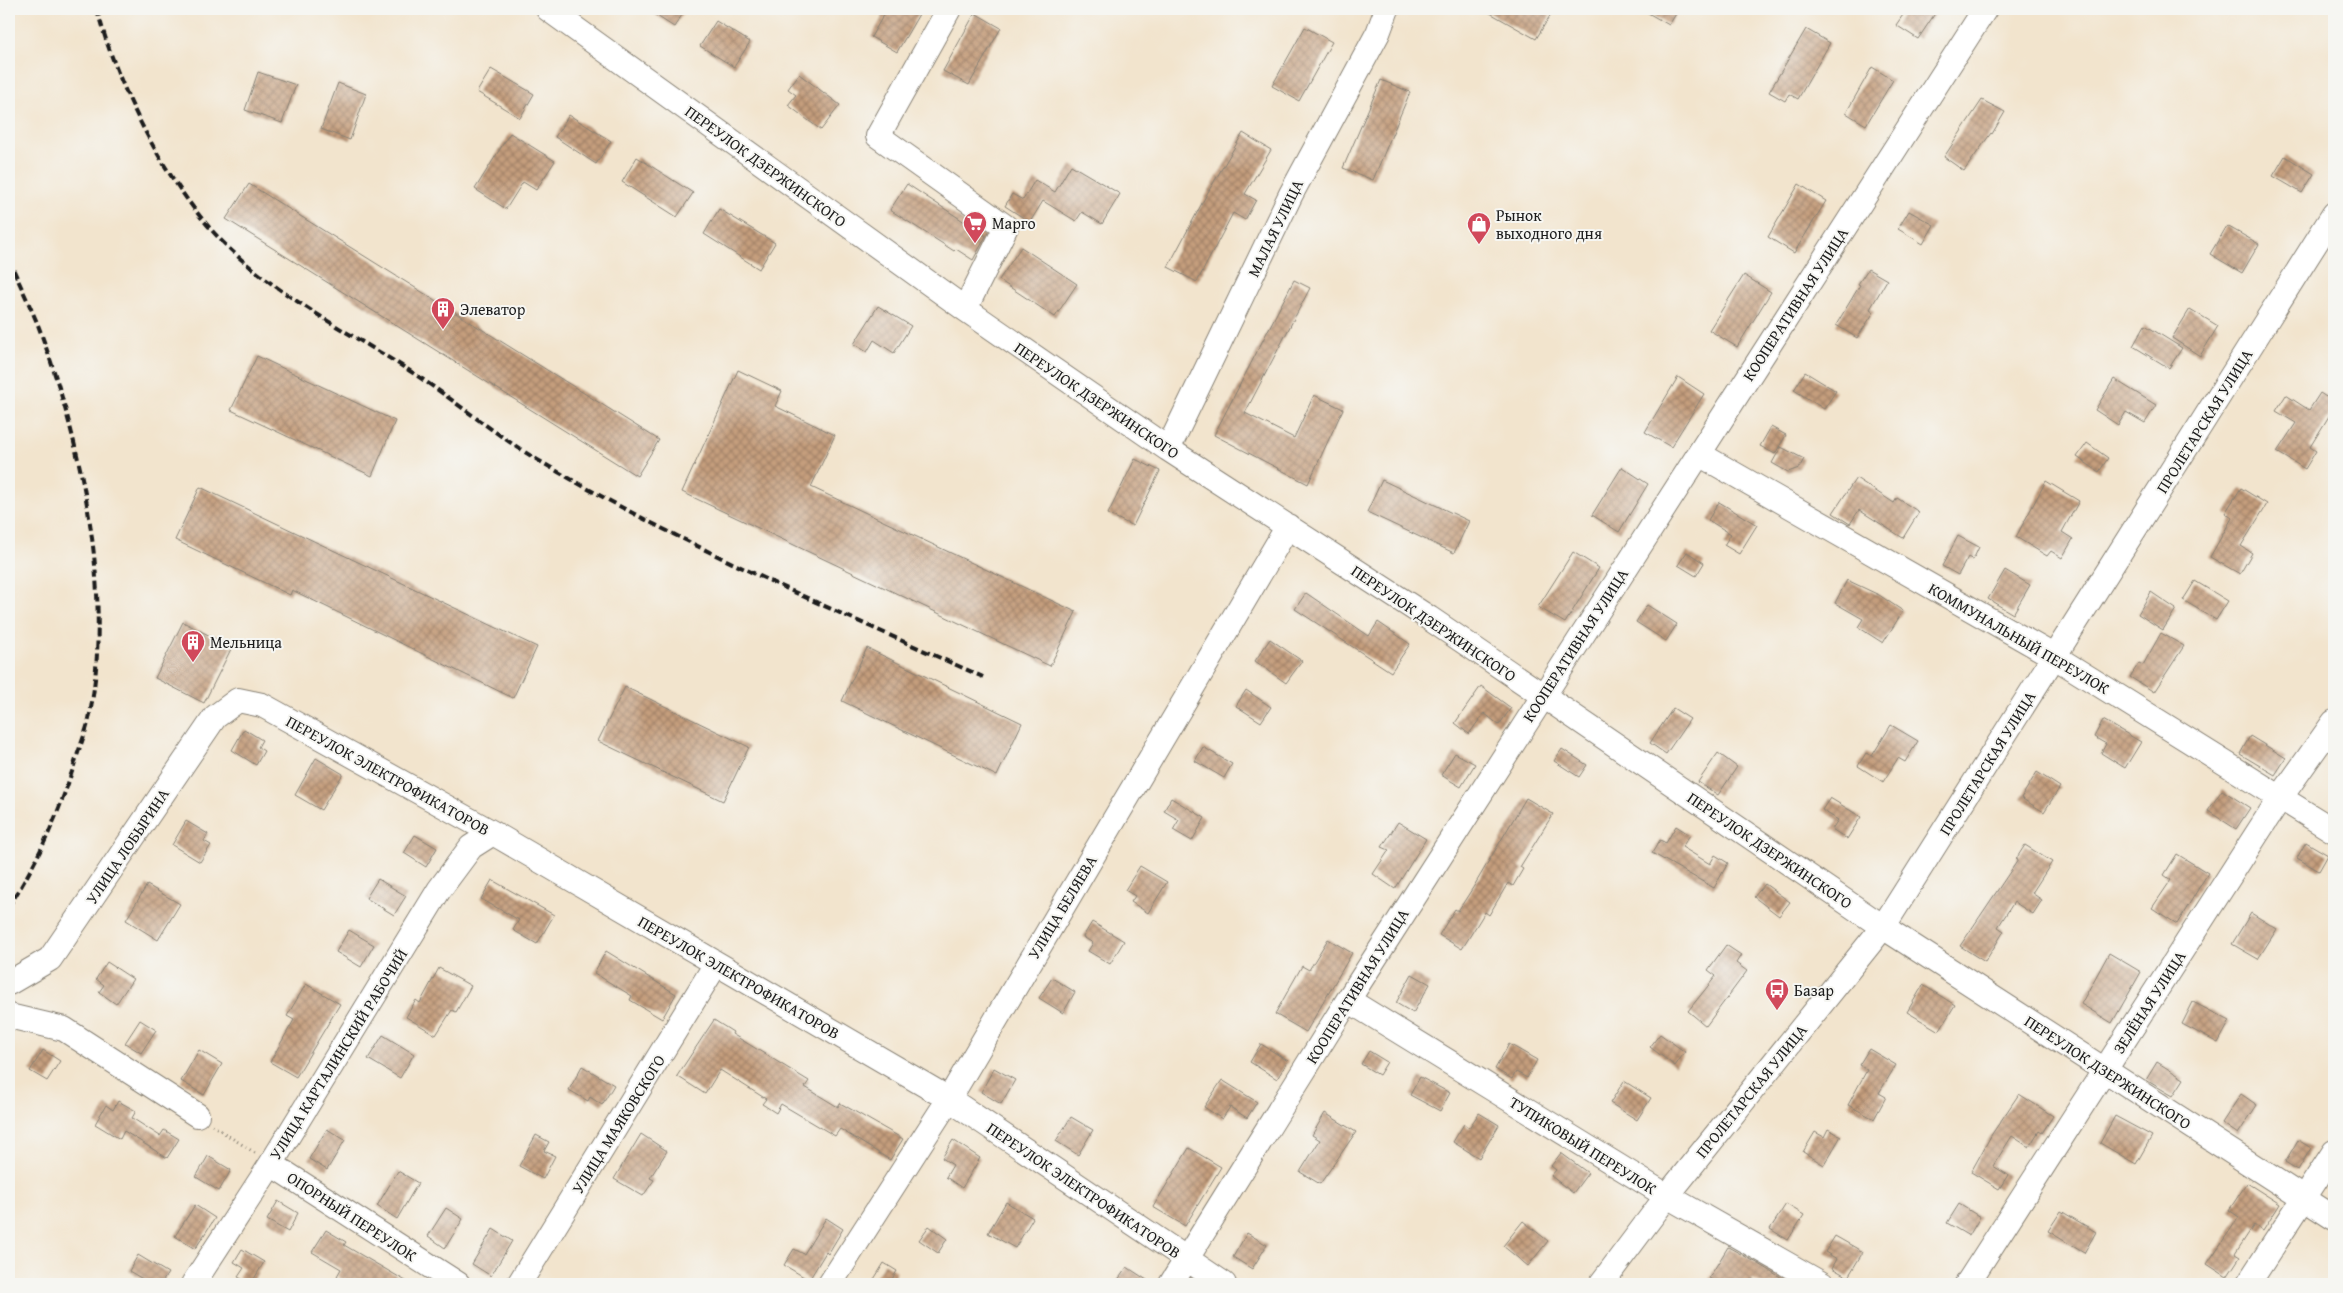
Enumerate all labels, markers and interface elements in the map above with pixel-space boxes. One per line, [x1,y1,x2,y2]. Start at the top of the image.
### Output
street label: ПЕРЕУЛОК ДЗЕРЖИНСКОГО [680,99,852,233]
street label: МАЛАЯ УЛИЦА [1241,175,1309,281]
place label: Рынок выходного дня [1496,203,1602,245]
supermarket icon: Марго [962,210,988,244]
place label: Марго [992,211,1036,235]
shop icon: Рынок выходного дня [1466,211,1492,245]
street label: КООПЕРАТИВНАЯ УЛИЦА [1736,222,1854,385]
building icon: Элеватор [430,296,456,330]
place label: Элеватор [460,297,526,321]
street label: ПЕРЕУЛОК ДЗЕРЖИНСКОГО [1010,336,1185,465]
street label: ПРОЛЕТАРСКАЯ УЛИЦА [2150,344,2258,498]
street label: ПЕРЕУЛОК ДЗЕРЖИНСКОГО [1347,559,1522,688]
street label: КООПЕРАТИВНАЯ УЛИЦА [1516,563,1634,726]
street label: КОММУНАЛЬНЫЙ ПЕРЕУЛОК [1924,576,2114,700]
building icon: Мельница [180,629,206,663]
place label: Мельница [210,630,282,654]
street label: ПРОЛЕТАРСКАЯ УЛИЦА [1933,686,2041,840]
street label: ПЕРЕУЛОК ЭЛЕКТРОФИКАТОРОВ [282,709,494,841]
street label: УЛИЦА ЛОБЫРИНА [79,783,175,909]
street label: ПЕРЕУЛОК ДЗЕРЖИНСКОГО [1683,786,1858,915]
street label: УЛИЦА БЕЛЯЕВА [1021,850,1103,964]
street label: КООПЕРАТИВНАЯ УЛИЦА [1299,904,1415,1068]
street label: ПЕРЕУЛОК ЭЛЕКТРОФИКАТОРОВ [634,909,844,1045]
street label: УЛИЦА КАРТАЛИНСКИЙ РАБОЧИЙ [263,944,413,1164]
street label: ЗЕЛЁНАЯ УЛИЦА [2107,945,2192,1058]
bus stop icon: Базар [1764,977,1790,1011]
place label: Базар [1794,978,1834,1002]
street label: ПЕРЕУЛОК ДЗЕРЖИНСКОГО [2020,1009,2196,1135]
street label: ПРОЛЕТАРСКАЯ УЛИЦА [1689,1019,1813,1163]
street label: УЛИЦА МАЯКОВСКОГО [565,1049,671,1198]
street label: ТУПИКОВЫЙ ПЕРЕУЛОК [1505,1090,1661,1200]
street label: ПЕРЕУЛОК ЭЛЕКТРОФИКАТОРОВ [982,1116,1186,1264]
street label: ОПОРНЫЙ ПЕРЕУЛОК [282,1165,422,1267]

